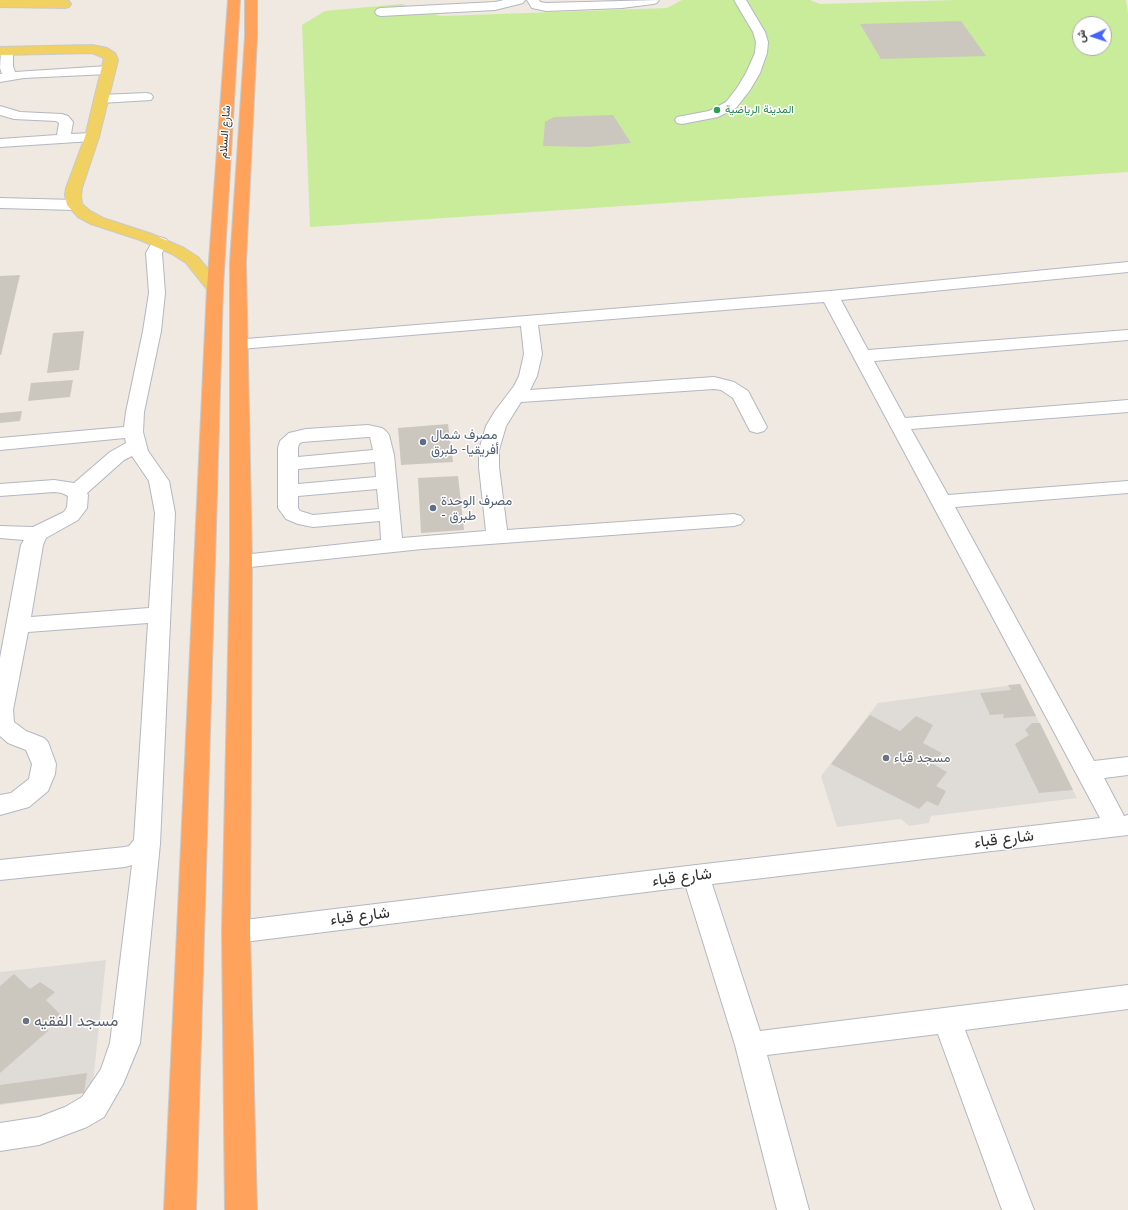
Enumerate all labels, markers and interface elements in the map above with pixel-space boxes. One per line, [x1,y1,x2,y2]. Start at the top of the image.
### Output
north arrow [1072,16,1112,56]
text: ش [1074,30,1088,44]
place label: المدينة الرياضية [725,103,794,117]
street label: شارع السلام [217,105,233,159]
marker: المدينة الرياضية [712,105,722,115]
place label: مصرف شمال أفريقيا- طبرق [431,427,499,458]
marker: مصرف شمال أفريقيا- طبرق [418,437,428,447]
place label: مصرف الوحدة - طبرق [441,493,512,524]
marker: مصرف الوحدة - طبرق [428,503,438,513]
place label: مسجد قباء [894,750,950,766]
marker: مسجد قباء [881,753,891,763]
street label: شارع قباء [973,826,1035,852]
street label: شارع قباء [651,864,713,890]
street label: شارع قباء [329,903,391,929]
place label: مسجد الفقيه [34,1011,118,1031]
marker: مسجد الفقيه [21,1016,31,1026]

